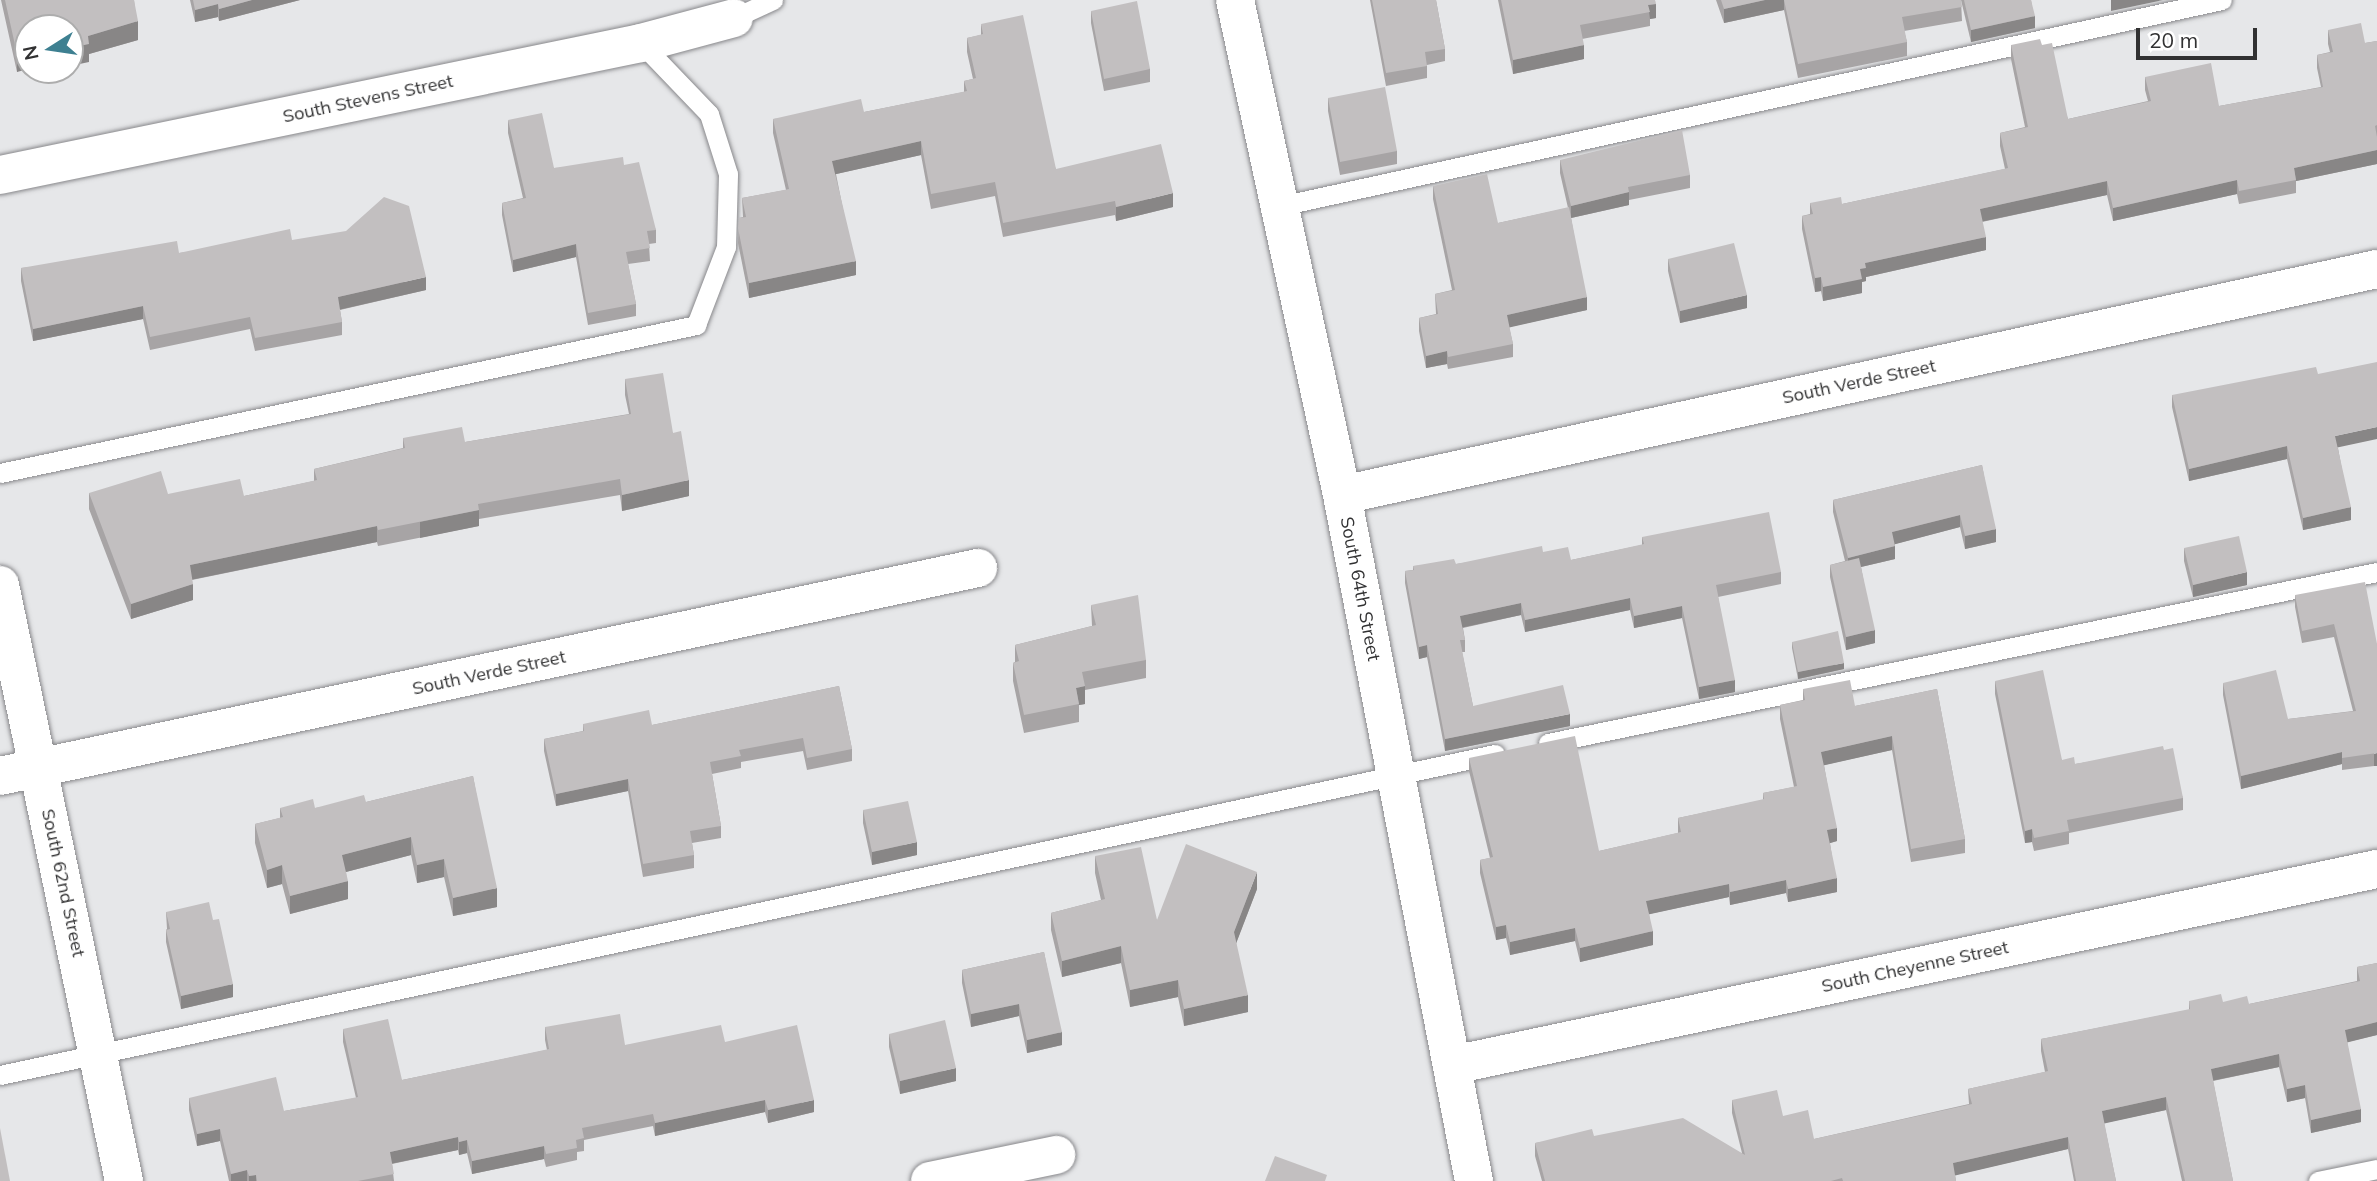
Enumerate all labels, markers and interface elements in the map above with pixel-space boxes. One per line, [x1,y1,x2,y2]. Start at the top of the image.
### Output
north arrow [14,14,84,84]
scale bar [2139,14,2260,58]
text: 20 m [2149,27,2198,53]
text: N [17,43,44,62]
street label: South Stevens Street [281,70,455,128]
street label: South Verde Street [1780,355,1938,409]
street label: South 64th Street [1335,515,1385,663]
street label: South Verde Street [410,646,568,700]
street label: South 62nd Street [37,807,89,959]
street label: South Cheyenne Street [1820,937,2010,997]

